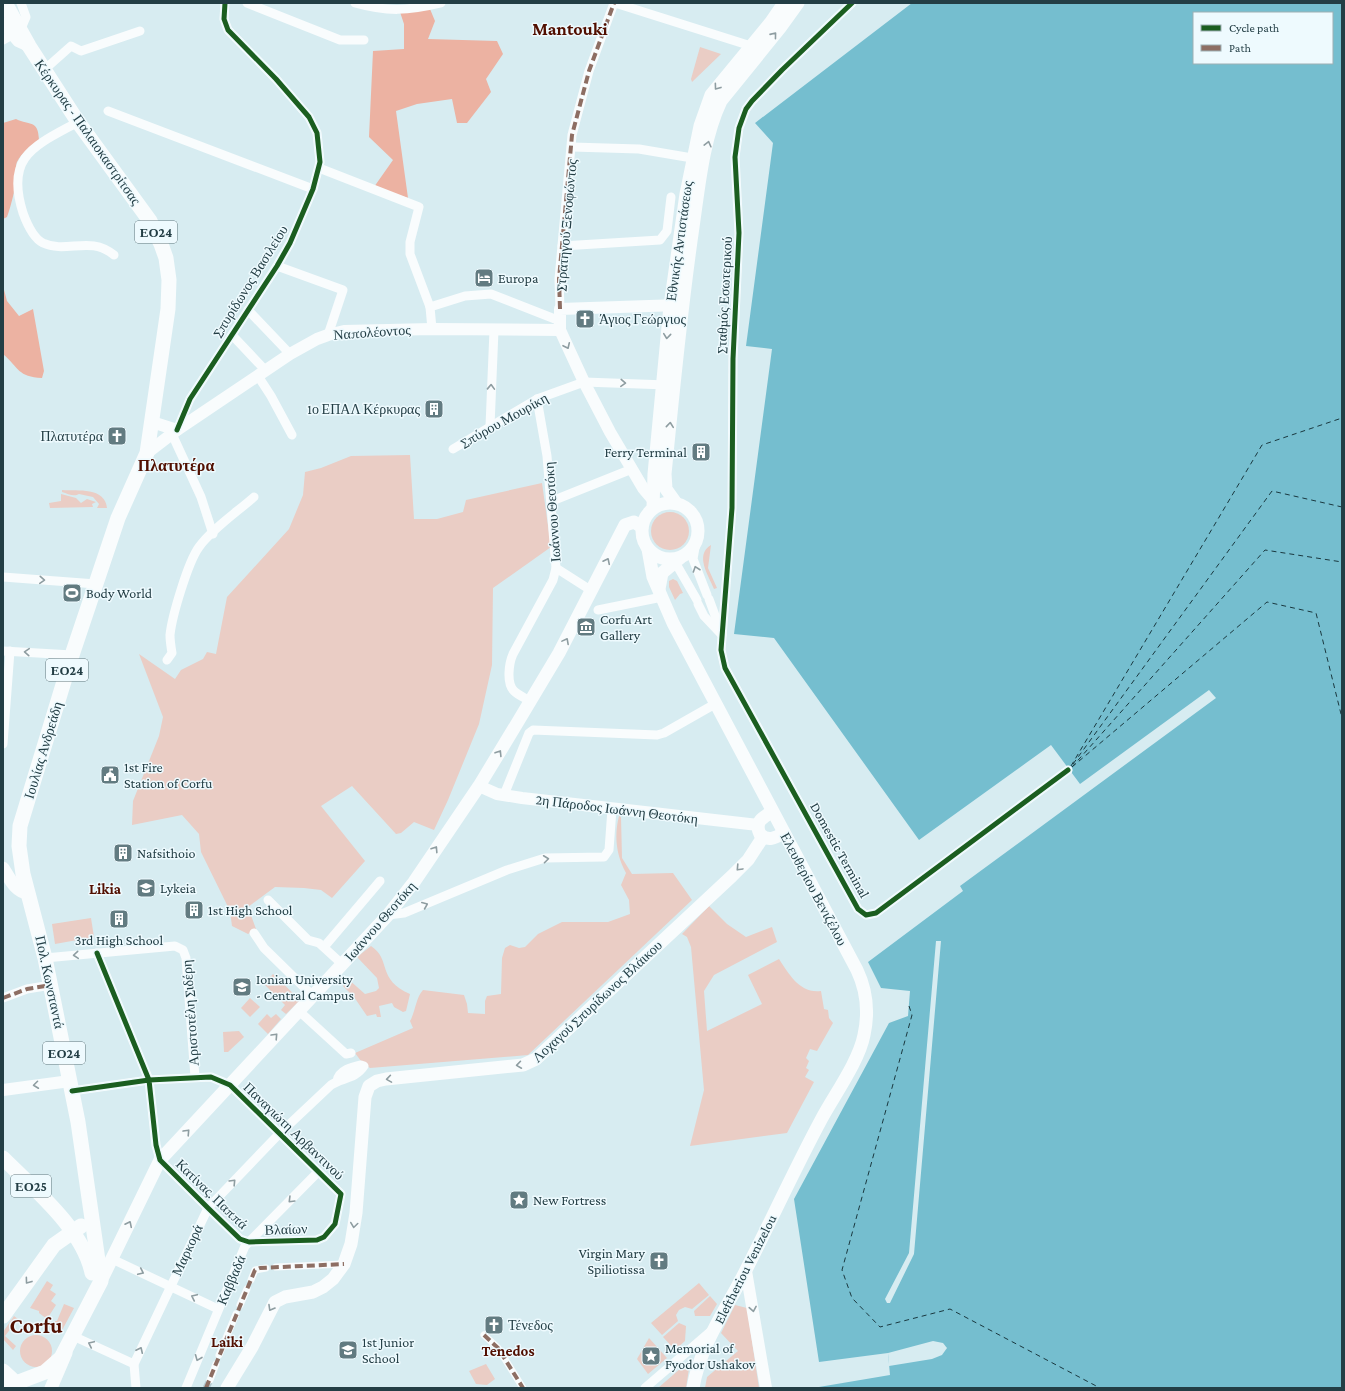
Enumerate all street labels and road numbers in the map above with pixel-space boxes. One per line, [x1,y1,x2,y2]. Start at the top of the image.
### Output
street label: Κέρκυρας - Παλαιοκαστρίτσας [32,56,145,208]
street label: Στρατηγού Ξενοφώντος [552,158,580,292]
street label: Εθνικής Αντιστάσεως [663,179,695,302]
road number: ΕΟ24 [135,221,177,243]
street label: Σπυρίδωνος Βασιλείου [209,222,291,340]
street label: Σταθμός Εσωτερικού [713,236,735,354]
street label: Ναπολέοντος [333,321,412,343]
street label: Σπύρου Μουρίκη [458,389,550,451]
street label: Ιωάννου Θεοτόκη [541,461,563,563]
road number: ΕΟ24 [46,659,88,681]
street label: Ιουλίας Ανδρεάδη [21,699,65,801]
street label: 2η Πάροδος Ιωάννη Θεοτόκη [535,791,699,827]
street label: Domestic Terminal [807,799,873,901]
street label: Ελευθερίου Βενιζέλου [777,830,851,948]
street label: Ιωάννου Θεοτόκη [341,878,419,964]
street label: Πολ. Κωνσταντά [32,934,68,1031]
street label: Λοχαγού Σπυρίδωνος Βλάικου [529,937,665,1065]
street label: Αριστοτέλη Σιδέρη [178,959,202,1067]
road number: ΕΟ24 [43,1042,85,1064]
street label: Παναγιώτη Αρβαντινού [240,1079,348,1183]
street label: Κατίνας. Παππά [173,1156,252,1233]
road number: ΕΟ25 [11,1175,51,1197]
street label: Eleftheriou Venizelou [711,1211,780,1326]
street label: Βλαίων [264,1220,308,1238]
street label: Μαρκορά [168,1221,206,1278]
street label: Καββαδά [213,1252,249,1307]

